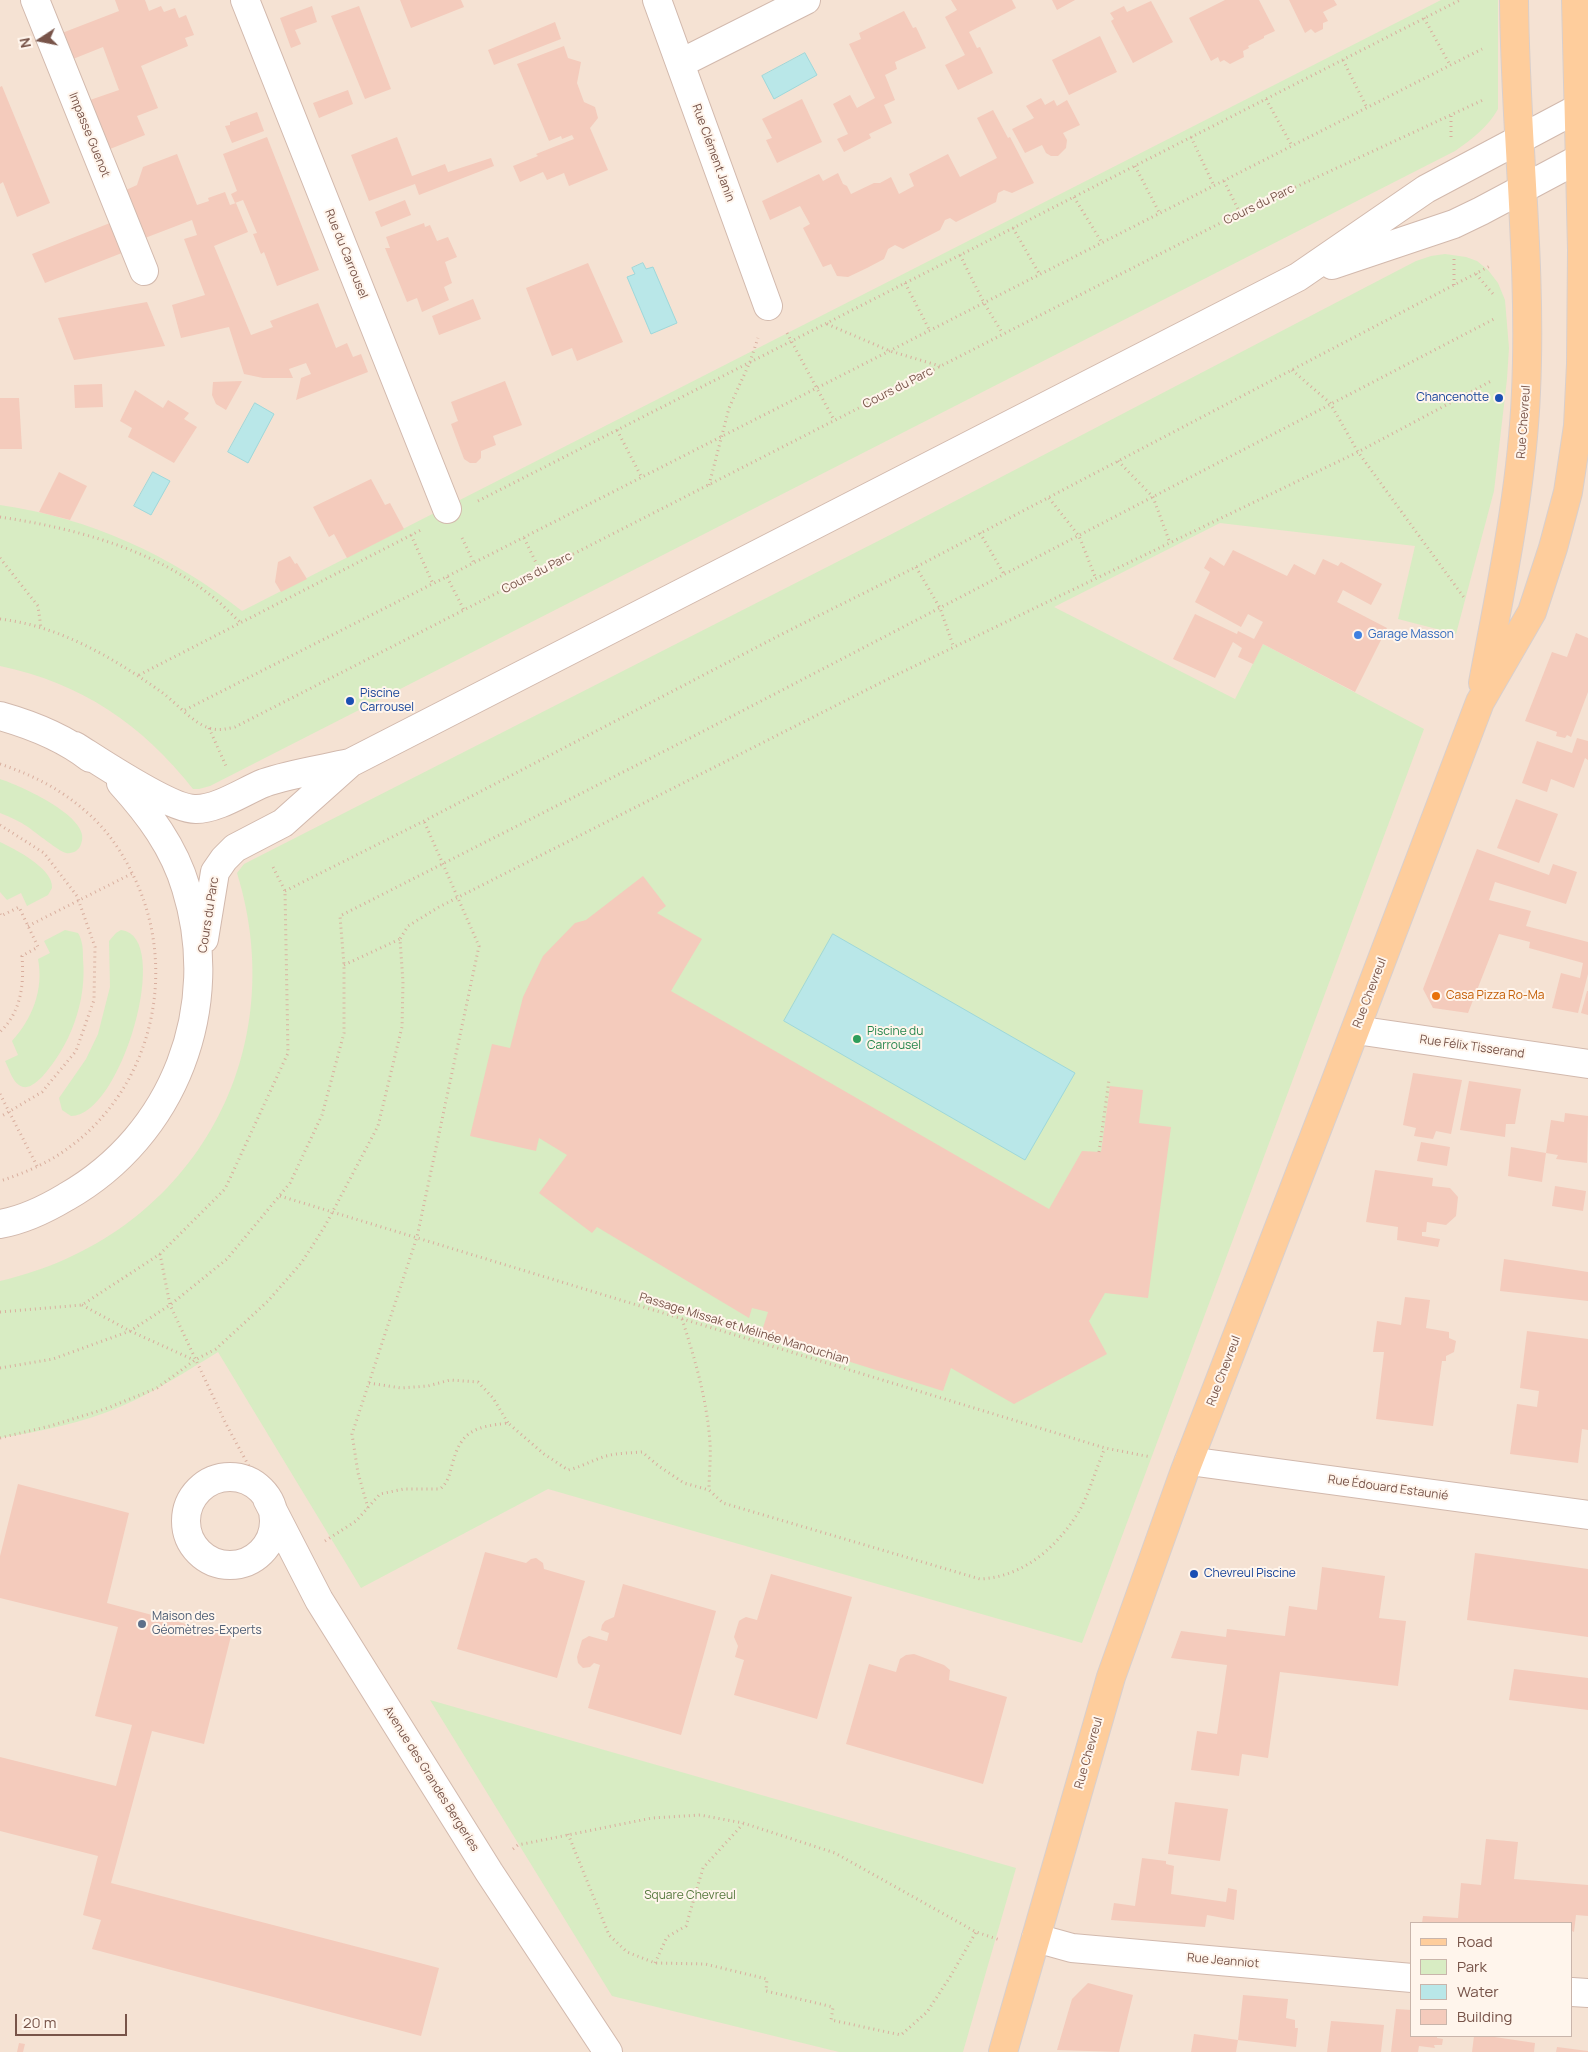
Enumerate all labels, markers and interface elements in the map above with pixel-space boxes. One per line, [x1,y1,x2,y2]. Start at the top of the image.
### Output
north arrow [15,15,65,65]
text: N [14,36,35,50]
street label: Impasse Guenot [65,90,113,180]
street label: Rue Clément Janin [689,102,737,204]
street label: Cours du Parc [1221,182,1297,228]
street label: Rue du Carrousel [322,207,370,301]
street label: Cours du Parc [861,364,935,412]
street label: Rue Chevreul [1514,385,1534,459]
place label: Chancenotte [1416,391,1489,405]
marker: Chancenotte [1493,392,1505,404]
street label: Cours du Parc [500,549,574,597]
place label: Garage Masson [1368,628,1454,642]
marker: Garage Masson [1352,629,1364,641]
place label: Piscine Carrousel [360,687,414,715]
marker: Piscine Carrousel [344,695,356,707]
street label: Cours du Parc [196,876,222,954]
street label: Rue Chevreul [1350,956,1390,1030]
place label: Casa Pizza Ro-Ma [1446,989,1545,1003]
marker: Casa Pizza Ro-Ma [1430,990,1442,1002]
place label: Piscine du Carrousel [867,1025,923,1053]
marker: Piscine du Carrousel [851,1033,863,1045]
street label: Rue Félix Tisserand [1419,1033,1525,1061]
street label: Passage Missak et Mélinée Manouchian [637,1290,851,1368]
street label: Rue Chevreul [1204,1334,1244,1408]
street label: Rue Édouard Estaunié [1327,1472,1449,1504]
place label: Chevreul Piscine [1204,1567,1296,1581]
marker: Chevreul Piscine [1188,1568,1200,1580]
place label: Maison des Géomètres-Experts [152,1610,262,1638]
marker: Maison des Géomètres-Experts [136,1618,148,1630]
street label: Avenue des Grandes Bergeries [380,1704,482,1854]
street label: Rue Chevreul [1072,1716,1106,1790]
park label: Square Chevreul [644,1889,736,1903]
legend [1410,1922,1573,2037]
text: Road [1457,1931,1493,1952]
street label: Rue Jeanniot [1186,1951,1260,1971]
text: Park [1457,1956,1487,1977]
text: Water [1457,1981,1499,2002]
scale bar [18,2004,130,2036]
text: Building [1457,2006,1512,2027]
text: 20 m [23,2012,56,2033]

